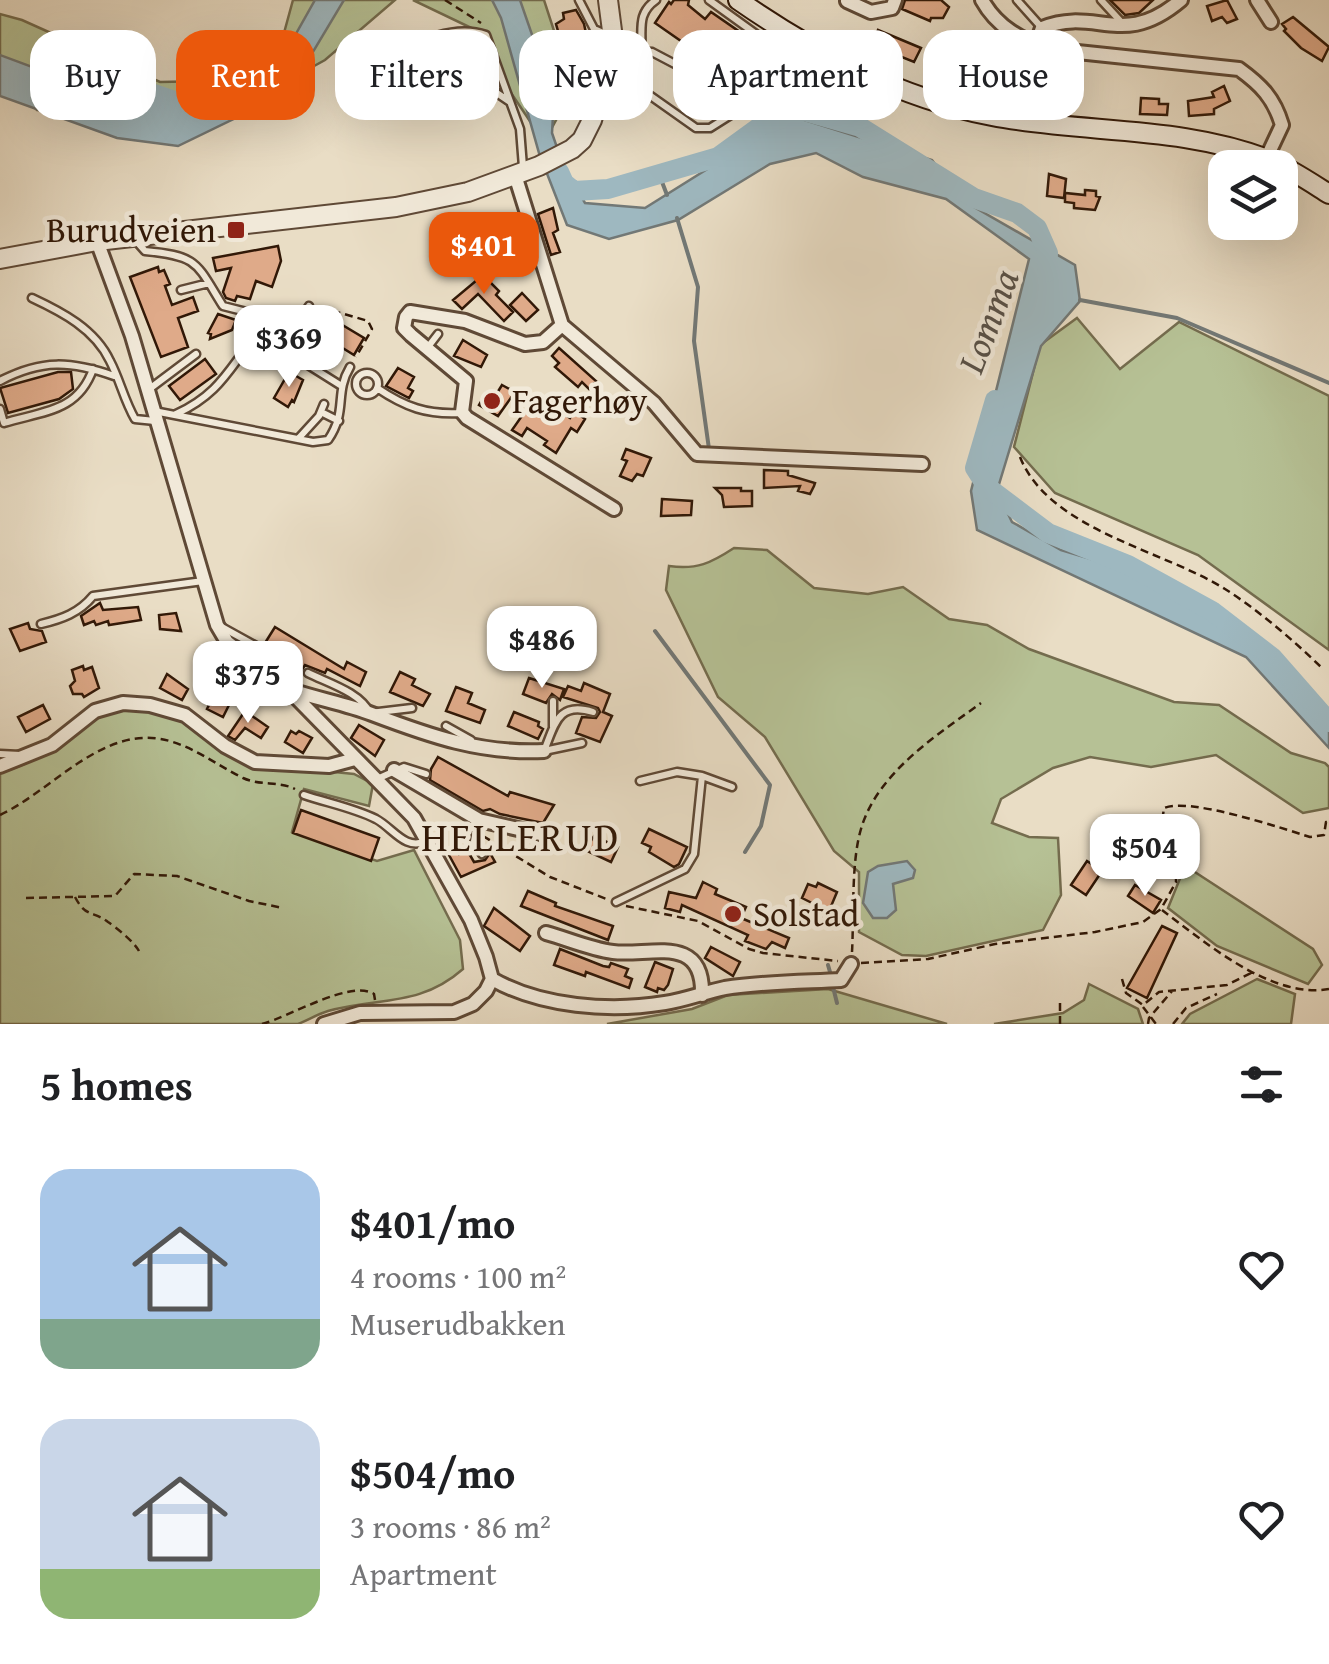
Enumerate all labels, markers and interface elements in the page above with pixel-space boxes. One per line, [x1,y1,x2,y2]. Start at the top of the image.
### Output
chip: Buy [30,30,156,120]
chip: Rent [176,30,315,120]
chip: Filters [335,30,499,120]
chip: New [519,30,653,120]
chip: Apartment [673,30,903,120]
chip: House [923,30,1084,120]
map controls [1208,150,1298,240]
button: layers [1208,150,1298,240]
place label: Burudveien [46,204,216,255]
pin: $401 [425,212,543,297]
marker: Burudveien [225,219,247,241]
text: $401 [451,221,517,268]
water label: Lomma [941,260,1033,382]
pin: $369 [230,305,348,390]
text: $369 [256,314,322,361]
place label: Fagerhøy [512,375,648,426]
marker: Fagerhøy [481,390,503,412]
pin: $486 [483,606,601,691]
text: $486 [509,615,575,662]
pin: $375 [189,641,307,726]
text: $375 [215,650,281,697]
district label: HELLERUD [421,807,621,866]
pin: $504 [1086,814,1204,899]
text: $504 [1112,823,1178,870]
place label: Solstad [753,888,860,939]
marker: Solstad [722,903,744,925]
text: 5 homes [40,1054,193,1115]
icon: filters [1234,1057,1289,1112]
text: $401/mo [350,1192,515,1253]
icon: home [120,1209,240,1329]
icon: heart [1234,1242,1289,1297]
text: 4 rooms · 100 m² [350,1253,566,1300]
text: Muserudbakken [350,1300,565,1347]
text: $504/mo [350,1442,515,1503]
icon: home [120,1459,240,1579]
icon: heart [1234,1492,1289,1547]
text: 3 rooms · 86 m² [350,1503,551,1550]
text: Apartment [350,1550,497,1597]

